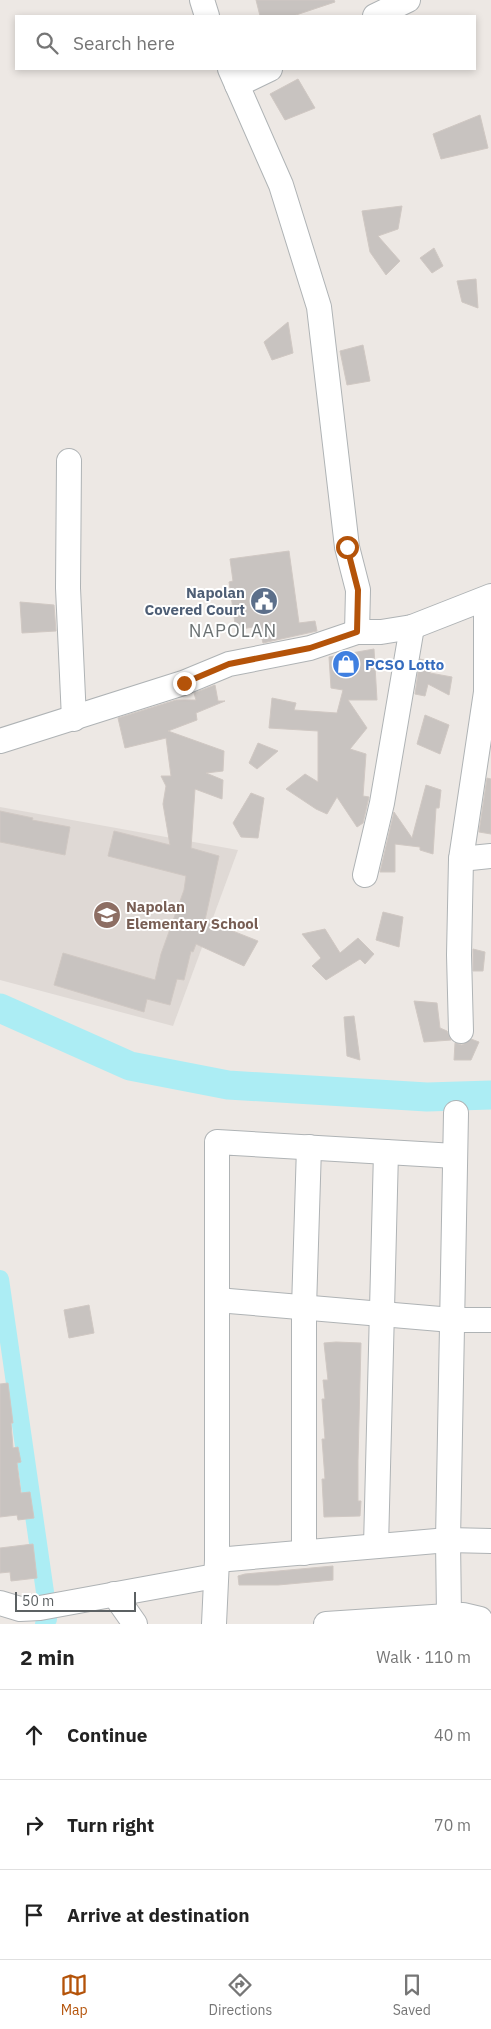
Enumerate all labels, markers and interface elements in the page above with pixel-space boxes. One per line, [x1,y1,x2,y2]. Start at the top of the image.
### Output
search box [15,15,476,70]
icon: search [33,29,61,57]
text: Search here [73,31,175,55]
route start [336,536,359,559]
place label: Napolan Covered Court [144,583,245,619]
public building icon: Napolan Covered Court [249,586,279,616]
district label: NAPOLAN [189,619,277,642]
shop icon: PCSO Lotto [331,649,361,679]
place label: PCSO Lotto [365,655,444,674]
route end [173,672,196,695]
place label: Napolan Elementary School [126,897,259,933]
school or university icon: Napolan Elementary School [92,900,122,930]
scale bar [15,1589,136,1612]
text: 50 m [22,1592,54,1610]
text: 2 min [20,1643,75,1671]
text: Walk · 110 m [376,1647,471,1667]
icon: ahead [20,1721,48,1749]
text: Continue [67,1723,147,1747]
text: 40 m [434,1725,471,1745]
icon: right [20,1811,48,1839]
text: Turn right [67,1813,154,1837]
text: 70 m [434,1815,471,1835]
icon: arrive [20,1901,48,1929]
text: Arrive at destination [67,1903,250,1927]
tab: Map [60,1971,88,2019]
tab: Directions [209,1971,272,2019]
tab: Saved [393,1971,431,2019]

